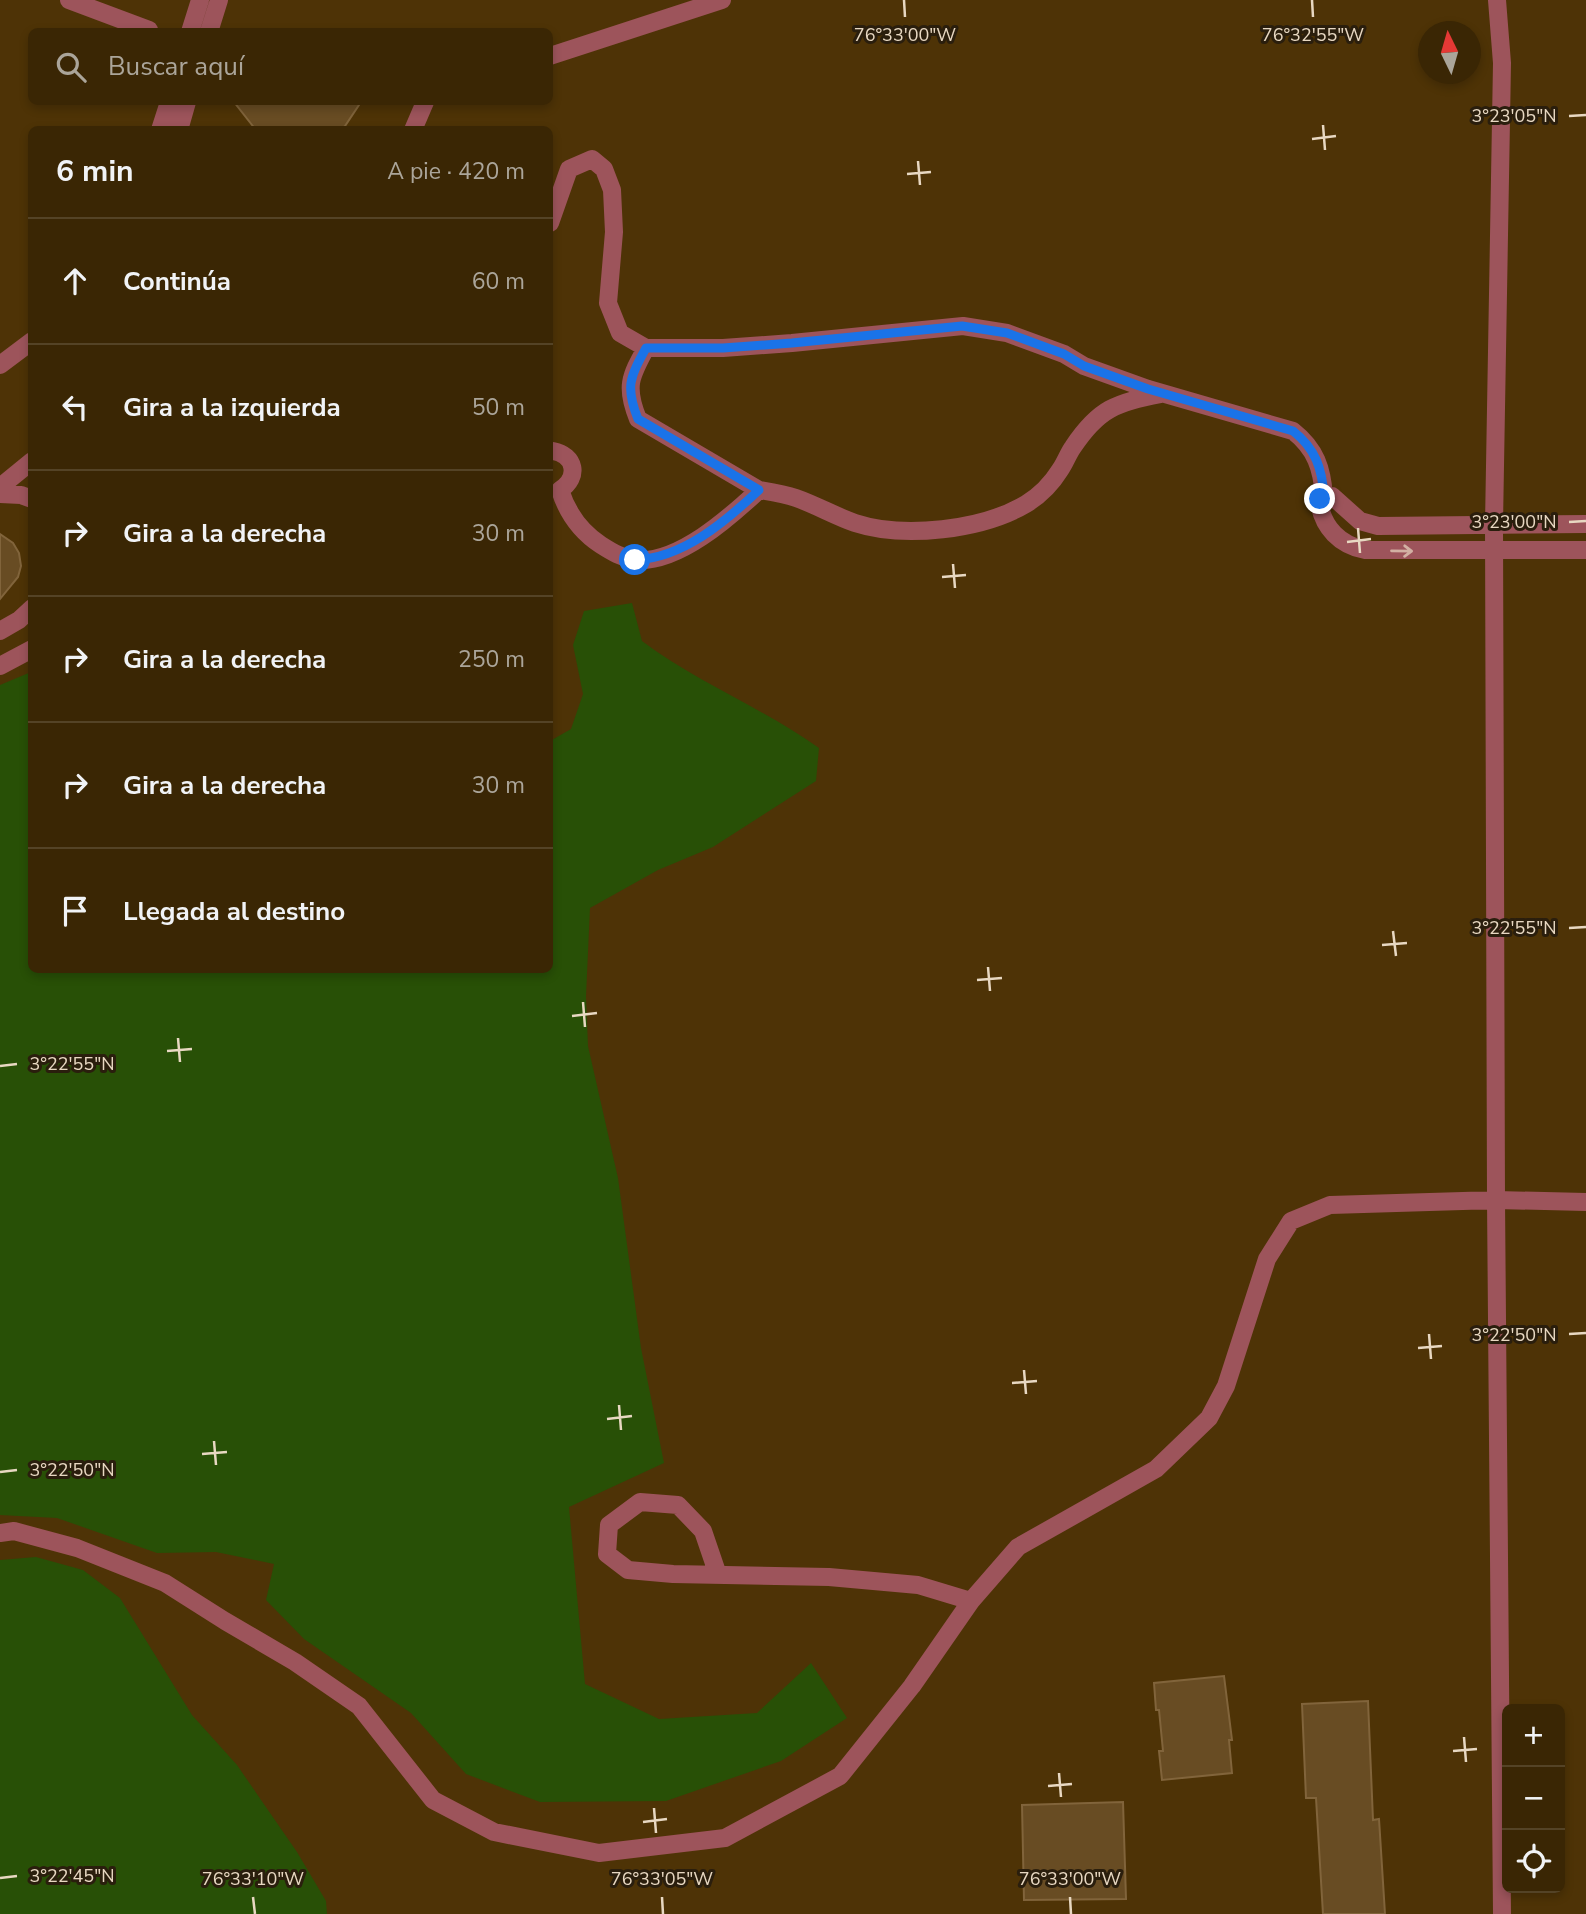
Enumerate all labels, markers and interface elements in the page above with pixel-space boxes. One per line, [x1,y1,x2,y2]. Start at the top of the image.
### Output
north arrow [1418,21,1481,84]
text: 76°33'00"W [854,23,956,47]
text: 76°32'55"W [1262,23,1364,47]
search box [28,28,553,105]
icon: search [52,48,90,86]
text: Buscar aquí [108,49,244,84]
text: 3°23'05"N [1471,104,1557,128]
text: 6 min [56,151,134,192]
text: A pie · 420 m [387,156,525,187]
icon: ahead [56,262,94,300]
text: Continúa [123,264,231,299]
text: 60 m [472,266,525,297]
icon: left [56,388,94,426]
text: Gira a la izquierda [123,390,341,425]
text: 50 m [472,392,525,423]
route end [1304,483,1335,514]
text: 3°23'00"N [1471,510,1557,534]
icon: right [56,514,94,552]
text: Gira a la derecha [123,516,326,551]
text: 30 m [472,518,525,549]
route start [619,544,650,575]
one-way arrow [1390,544,1413,558]
icon: right [56,640,94,678]
text: Gira a la derecha [123,642,326,677]
text: 250 m [458,644,525,675]
icon: right [56,766,94,804]
text: Gira a la derecha [123,768,326,803]
text: 30 m [472,770,525,801]
icon: arrive [56,892,94,930]
text: Llegada al destino [123,894,345,929]
text: 3°22'55"N [1471,916,1557,940]
text: 3°22'55"N [29,1052,115,1076]
text: 3°22'50"N [1471,1323,1557,1347]
text: 3°22'50"N [29,1458,115,1482]
map controls [1502,1704,1565,1893]
button: + [1502,1704,1565,1767]
button: − [1502,1767,1565,1830]
button: locate [1502,1830,1565,1893]
text: 3°22'45"N [29,1864,115,1888]
text: 76°33'10"W [202,1867,304,1891]
text: 76°33'05"W [611,1867,713,1891]
text: 76°33'00"W [1019,1867,1121,1891]

